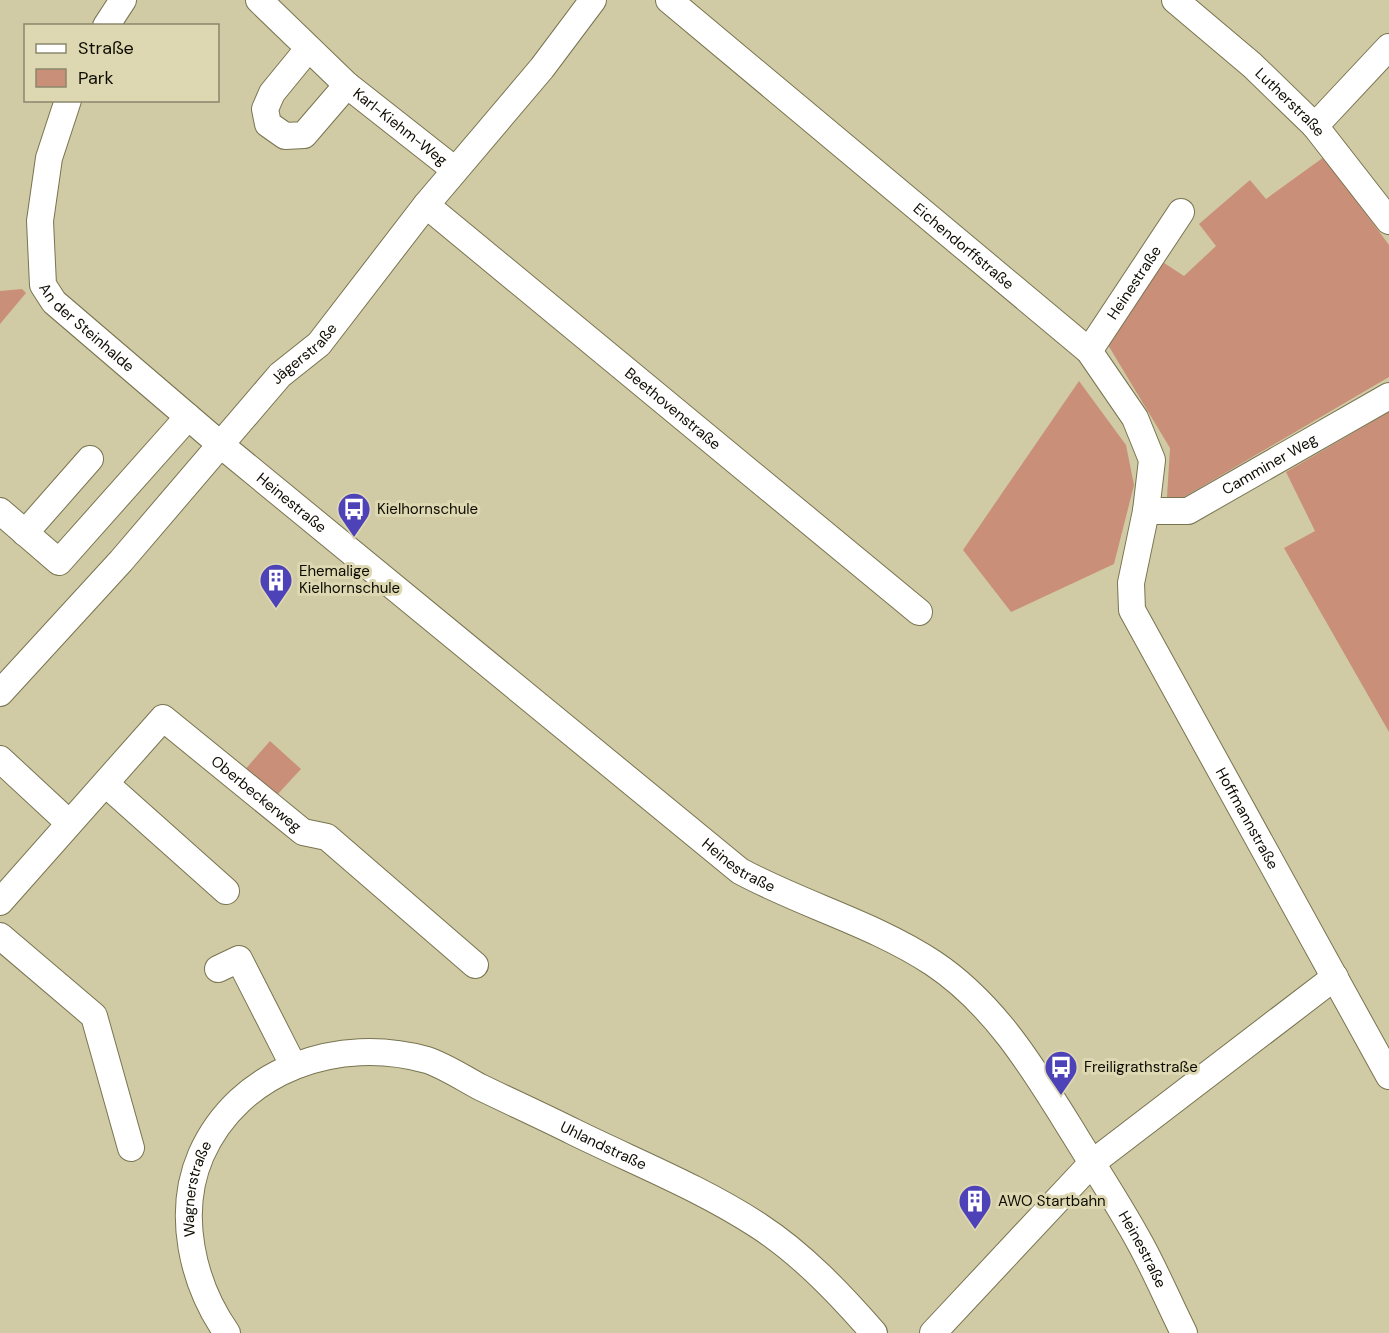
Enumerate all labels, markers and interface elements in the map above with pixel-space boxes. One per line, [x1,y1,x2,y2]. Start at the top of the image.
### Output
legend [24,24,219,102]
text: Straße [78,36,134,60]
street label: Lutherstraße [1251,63,1329,141]
text: Park [78,66,114,90]
street label: Karl-Kiehm-Weg [349,84,451,170]
street label: Eichendorffstraße [909,198,1018,294]
street label: Heinestraße [1103,242,1166,323]
street label: An der Steinhalde [34,279,138,376]
street label: Jägerstraße [266,319,341,389]
street label: Beethovenstraße [621,363,725,454]
street label: Camminer Weg [1218,429,1321,499]
street label: Heinestraße [252,468,330,537]
bus stop icon: Kielhornschule [336,491,372,538]
place label: Kielhornschule [377,499,478,519]
place label: Ehemalige Kielhornschule [299,561,400,598]
building icon: Ehemalige Kielhornschule [258,562,294,609]
street label: Oberbeckerweg [207,751,305,837]
street label: Hoffmannstraße [1211,764,1283,873]
street label: Heinestraße [698,834,778,897]
bus stop icon: Freiligrathstraße [1043,1049,1079,1096]
place label: Freiligrathstraße [1084,1057,1198,1077]
street label: Uhlandstraße [557,1117,650,1175]
street label: Wagnerstraße [179,1137,216,1238]
building icon: AWO Startbahn [957,1183,993,1230]
place label: AWO Startbahn [998,1191,1106,1211]
street label: Heinestraße [1114,1207,1171,1291]

